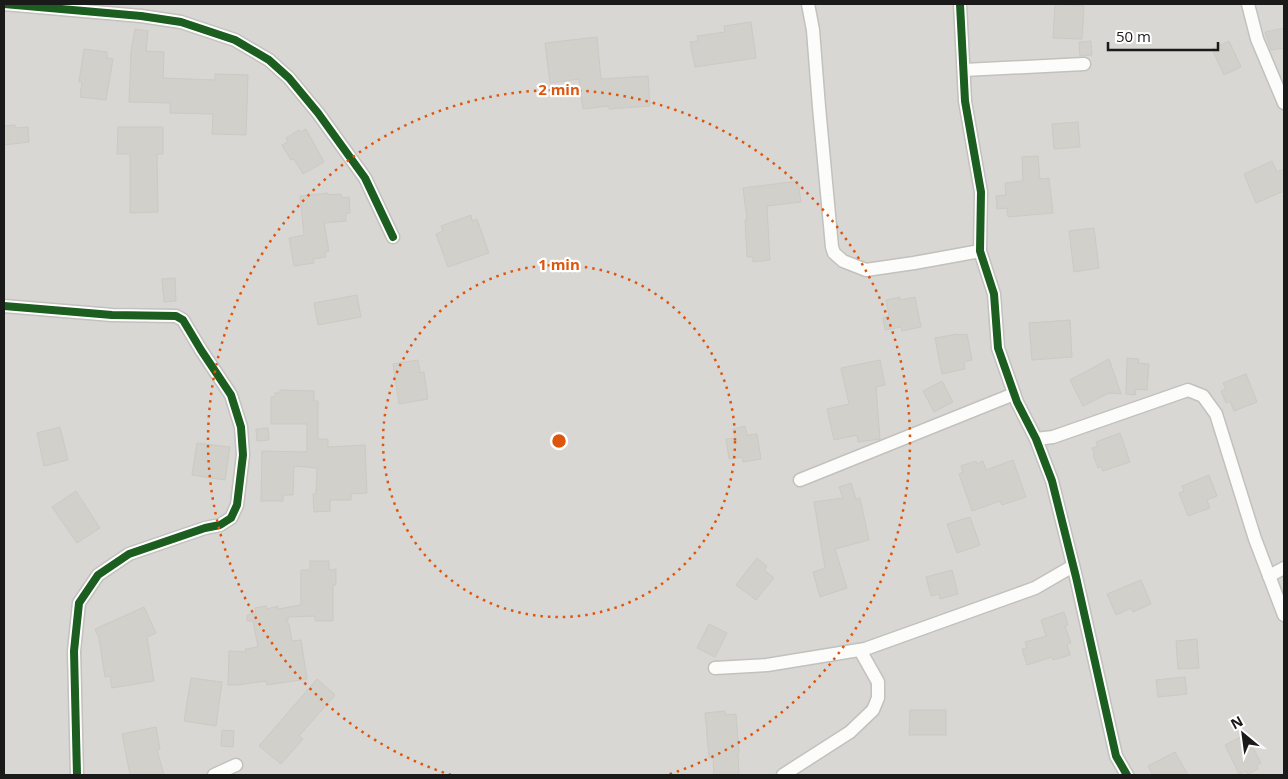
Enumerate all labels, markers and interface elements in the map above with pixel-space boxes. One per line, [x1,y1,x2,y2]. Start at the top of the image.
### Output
scale bar [1108,20,1218,52]
text: 50 m [1116,26,1151,46]
text: 2 min [538,79,580,99]
text: 1 min [538,254,580,274]
centre of rings [550,432,568,450]
north arrow [1218,709,1268,759]
text: N [1227,711,1246,733]

